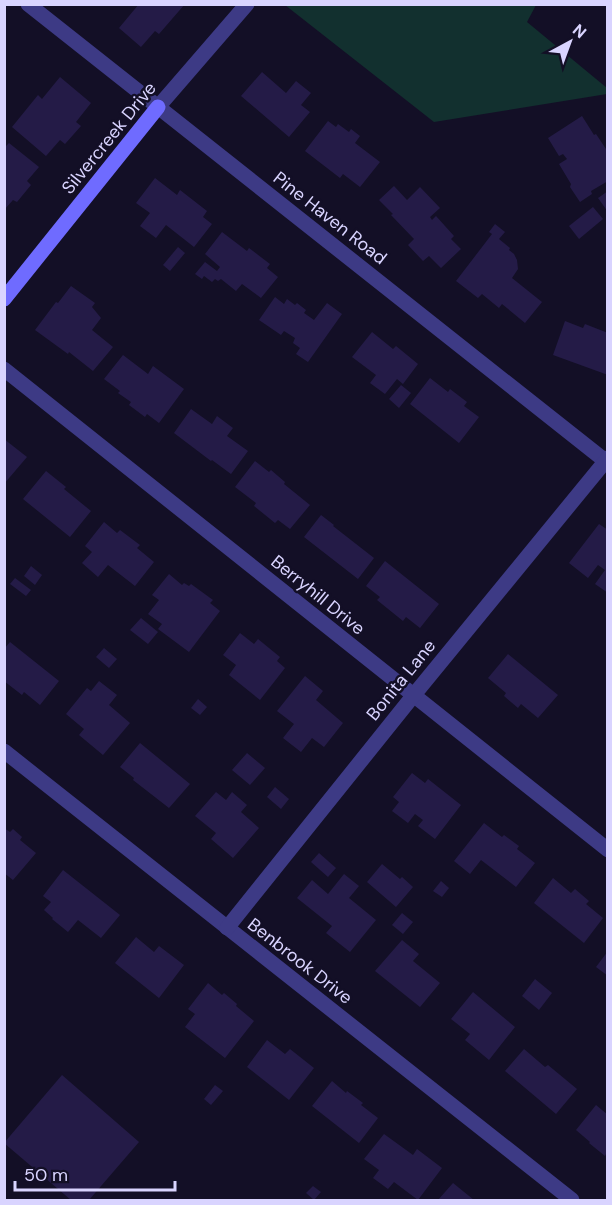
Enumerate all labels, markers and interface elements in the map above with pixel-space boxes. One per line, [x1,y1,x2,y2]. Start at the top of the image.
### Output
north arrow [540,12,600,72]
text: N [568,19,591,43]
street label: Silvercreek Drive [56,77,162,199]
street label: Pine Haven Road [268,166,392,270]
street label: Berryhill Drive [266,550,370,640]
street label: Bonita Lane [361,635,441,725]
street label: Benbrook Drive [243,913,357,1009]
scale bar [15,1154,176,1192]
text: 50 m [24,1163,68,1187]

